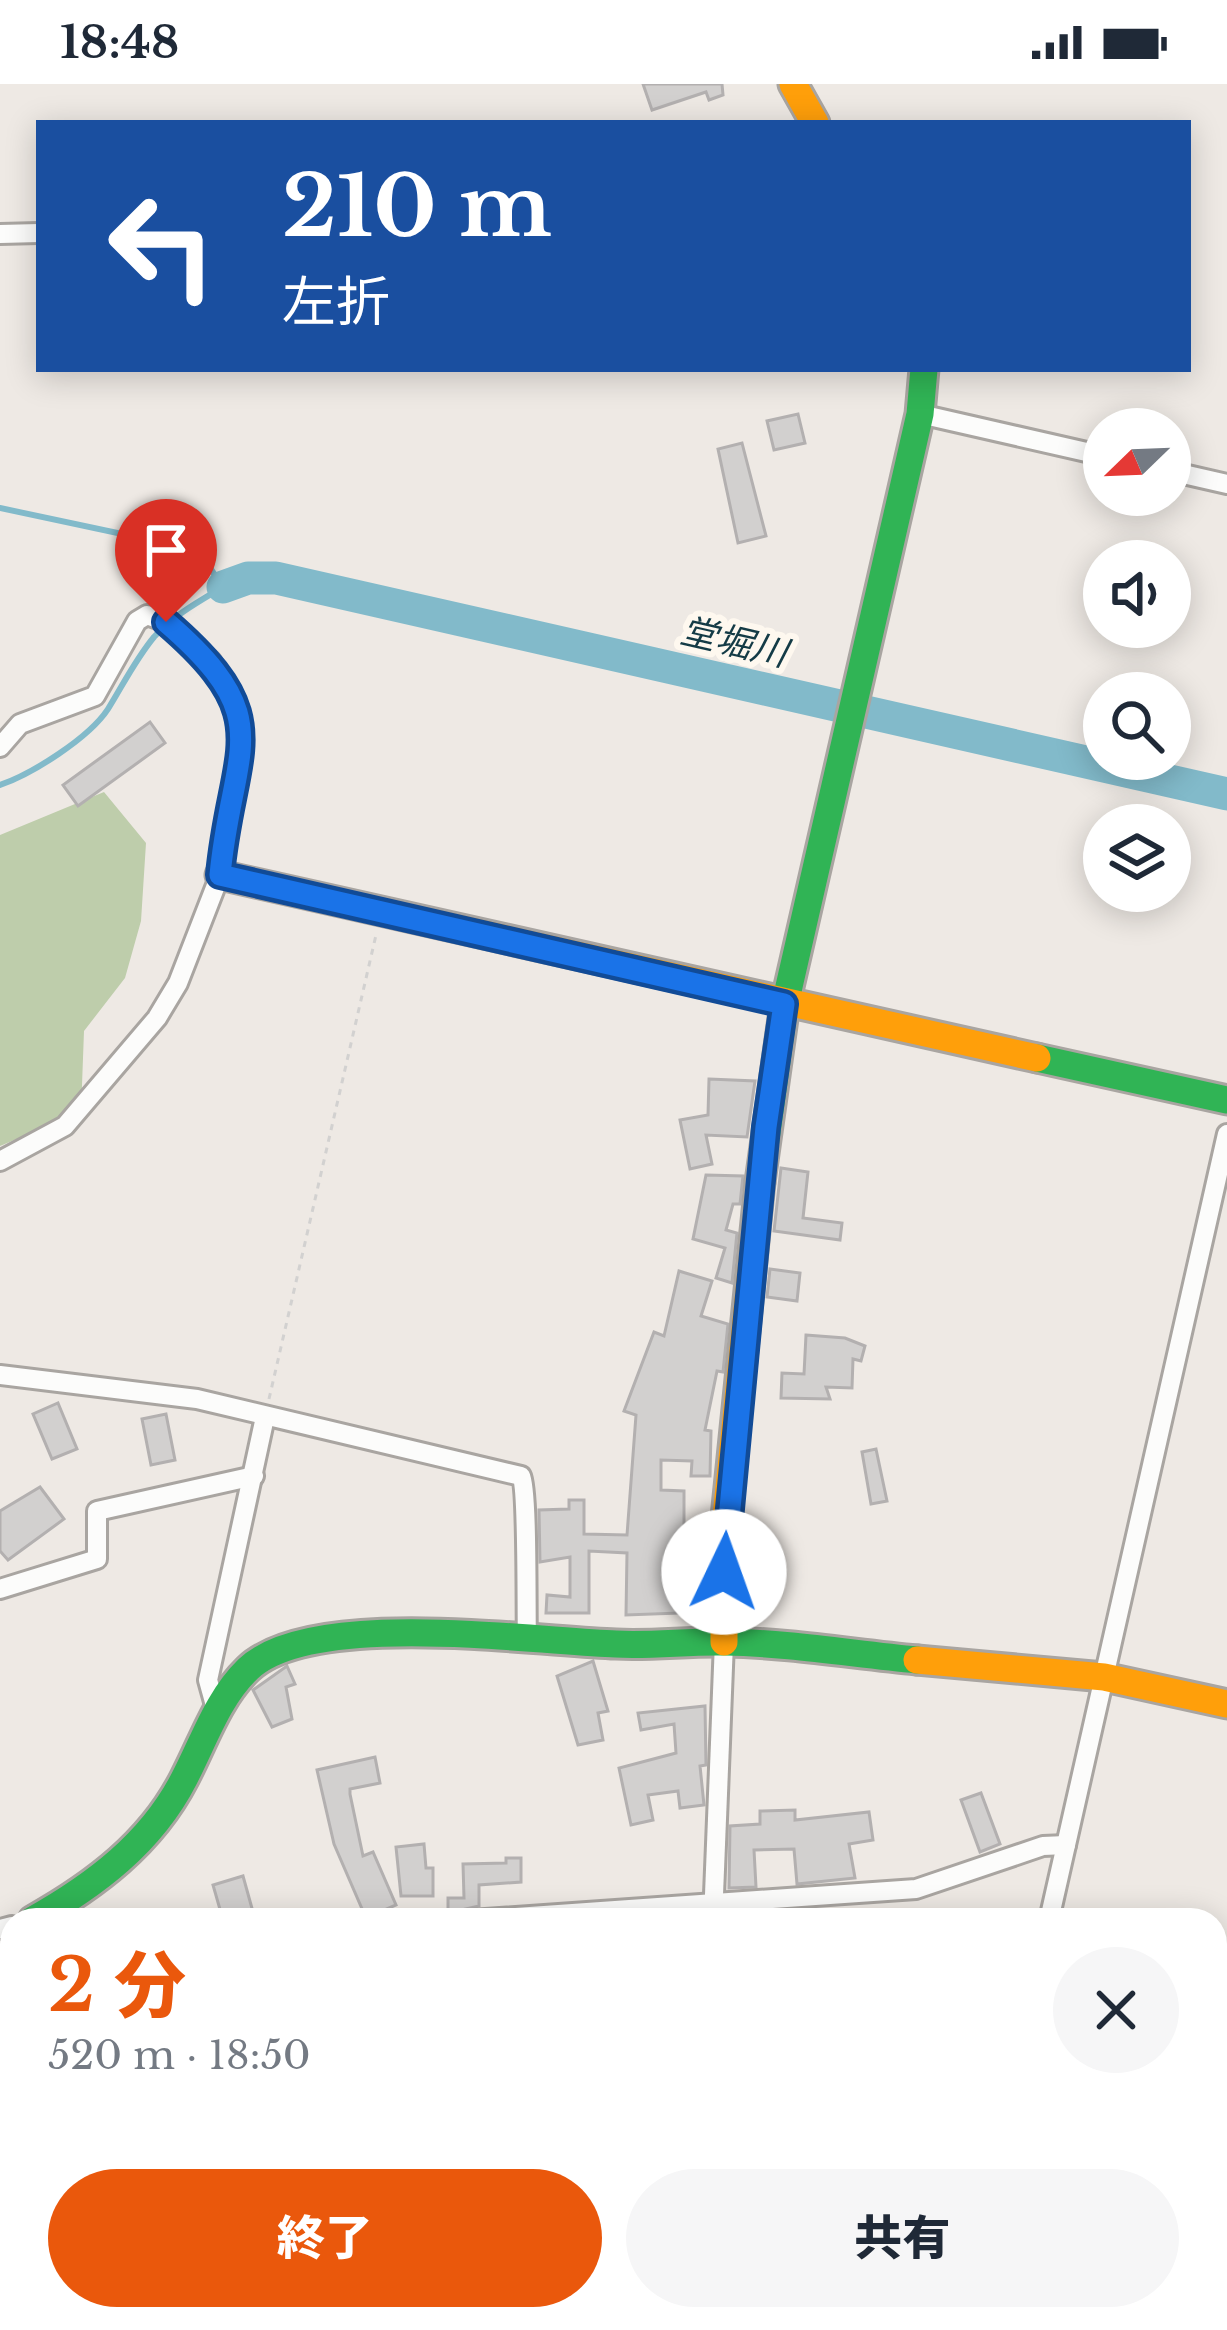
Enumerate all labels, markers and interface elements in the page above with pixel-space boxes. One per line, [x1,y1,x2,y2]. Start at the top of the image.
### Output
text: 18:48 [60,14,179,70]
text: 210 m [282,155,552,259]
icon: left [84,168,240,324]
text: 左折 [282,269,390,336]
north arrow [1083,408,1191,516]
map controls [1083,408,1191,912]
pin [115,499,217,622]
icon: arrive [133,517,199,583]
button: sound [1083,540,1191,648]
water label: 堂堀川 [676,608,796,677]
button: search [1083,672,1191,780]
button: layers [1083,804,1191,912]
position arrow [661,1509,787,1635]
text: 2 分 [48,1941,186,2030]
button: close [1053,1947,1179,2073]
text: 520 m · 18:50 [48,2031,311,2080]
button: 終了 [48,2169,602,2307]
button: 共有 [626,2169,1179,2307]

